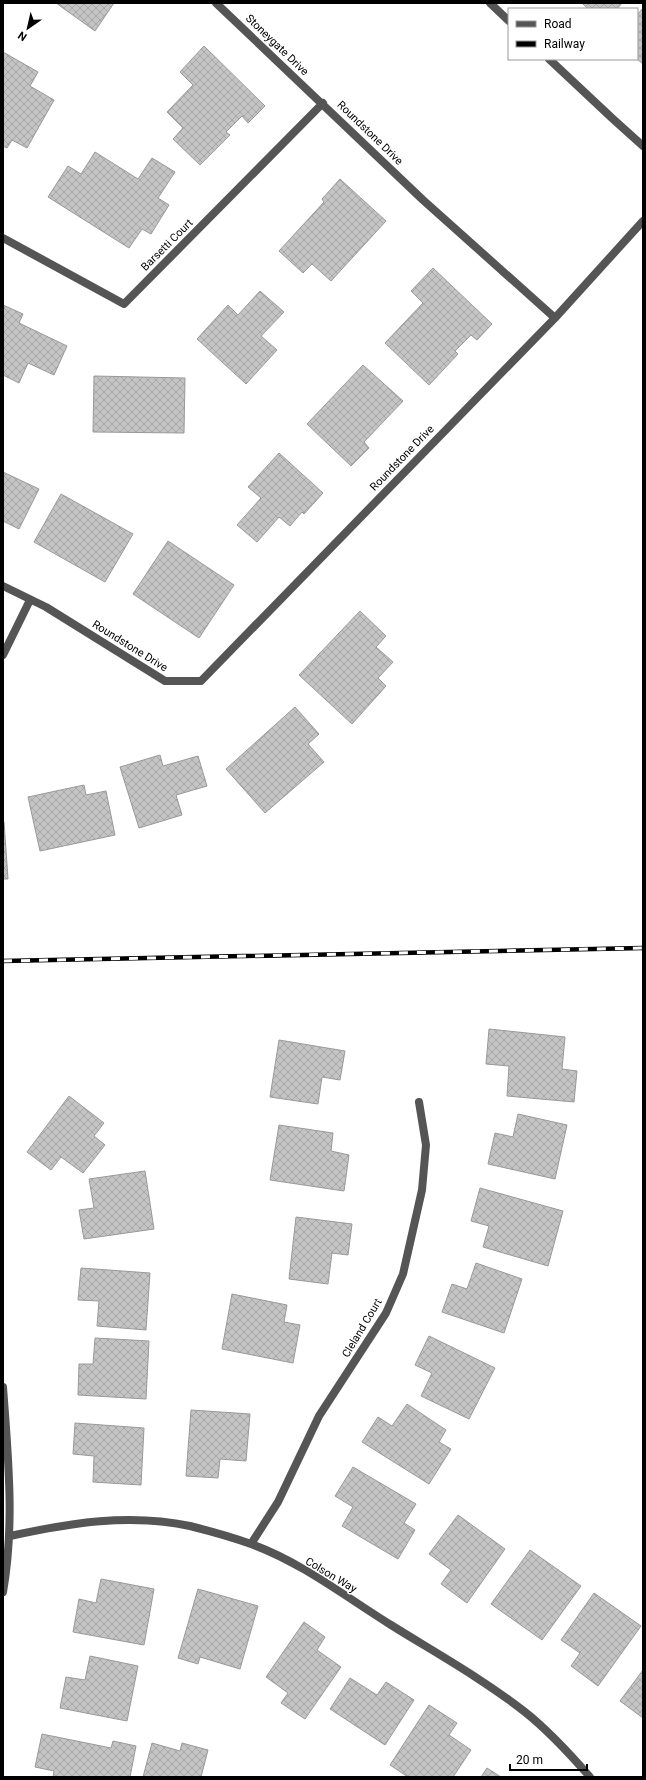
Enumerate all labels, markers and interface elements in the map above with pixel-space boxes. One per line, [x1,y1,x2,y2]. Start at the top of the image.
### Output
north arrow [8,8,48,48]
legend [508,8,638,60]
street label: Stoneygate Drive [243,12,311,78]
text: Road [544,17,572,31]
text: N [16,28,30,43]
text: Railway [544,37,585,51]
street label: Roundstone Drive [334,98,406,168]
street label: Barsetti Court [138,216,196,274]
street label: Roundstone Drive [367,422,437,494]
street label: Roundstone Drive [90,618,170,674]
street label: Cleland Court [339,1296,385,1360]
street label: Colson Way [303,1555,360,1596]
scale bar [510,1746,587,1772]
text: 20 m [516,1753,543,1767]

